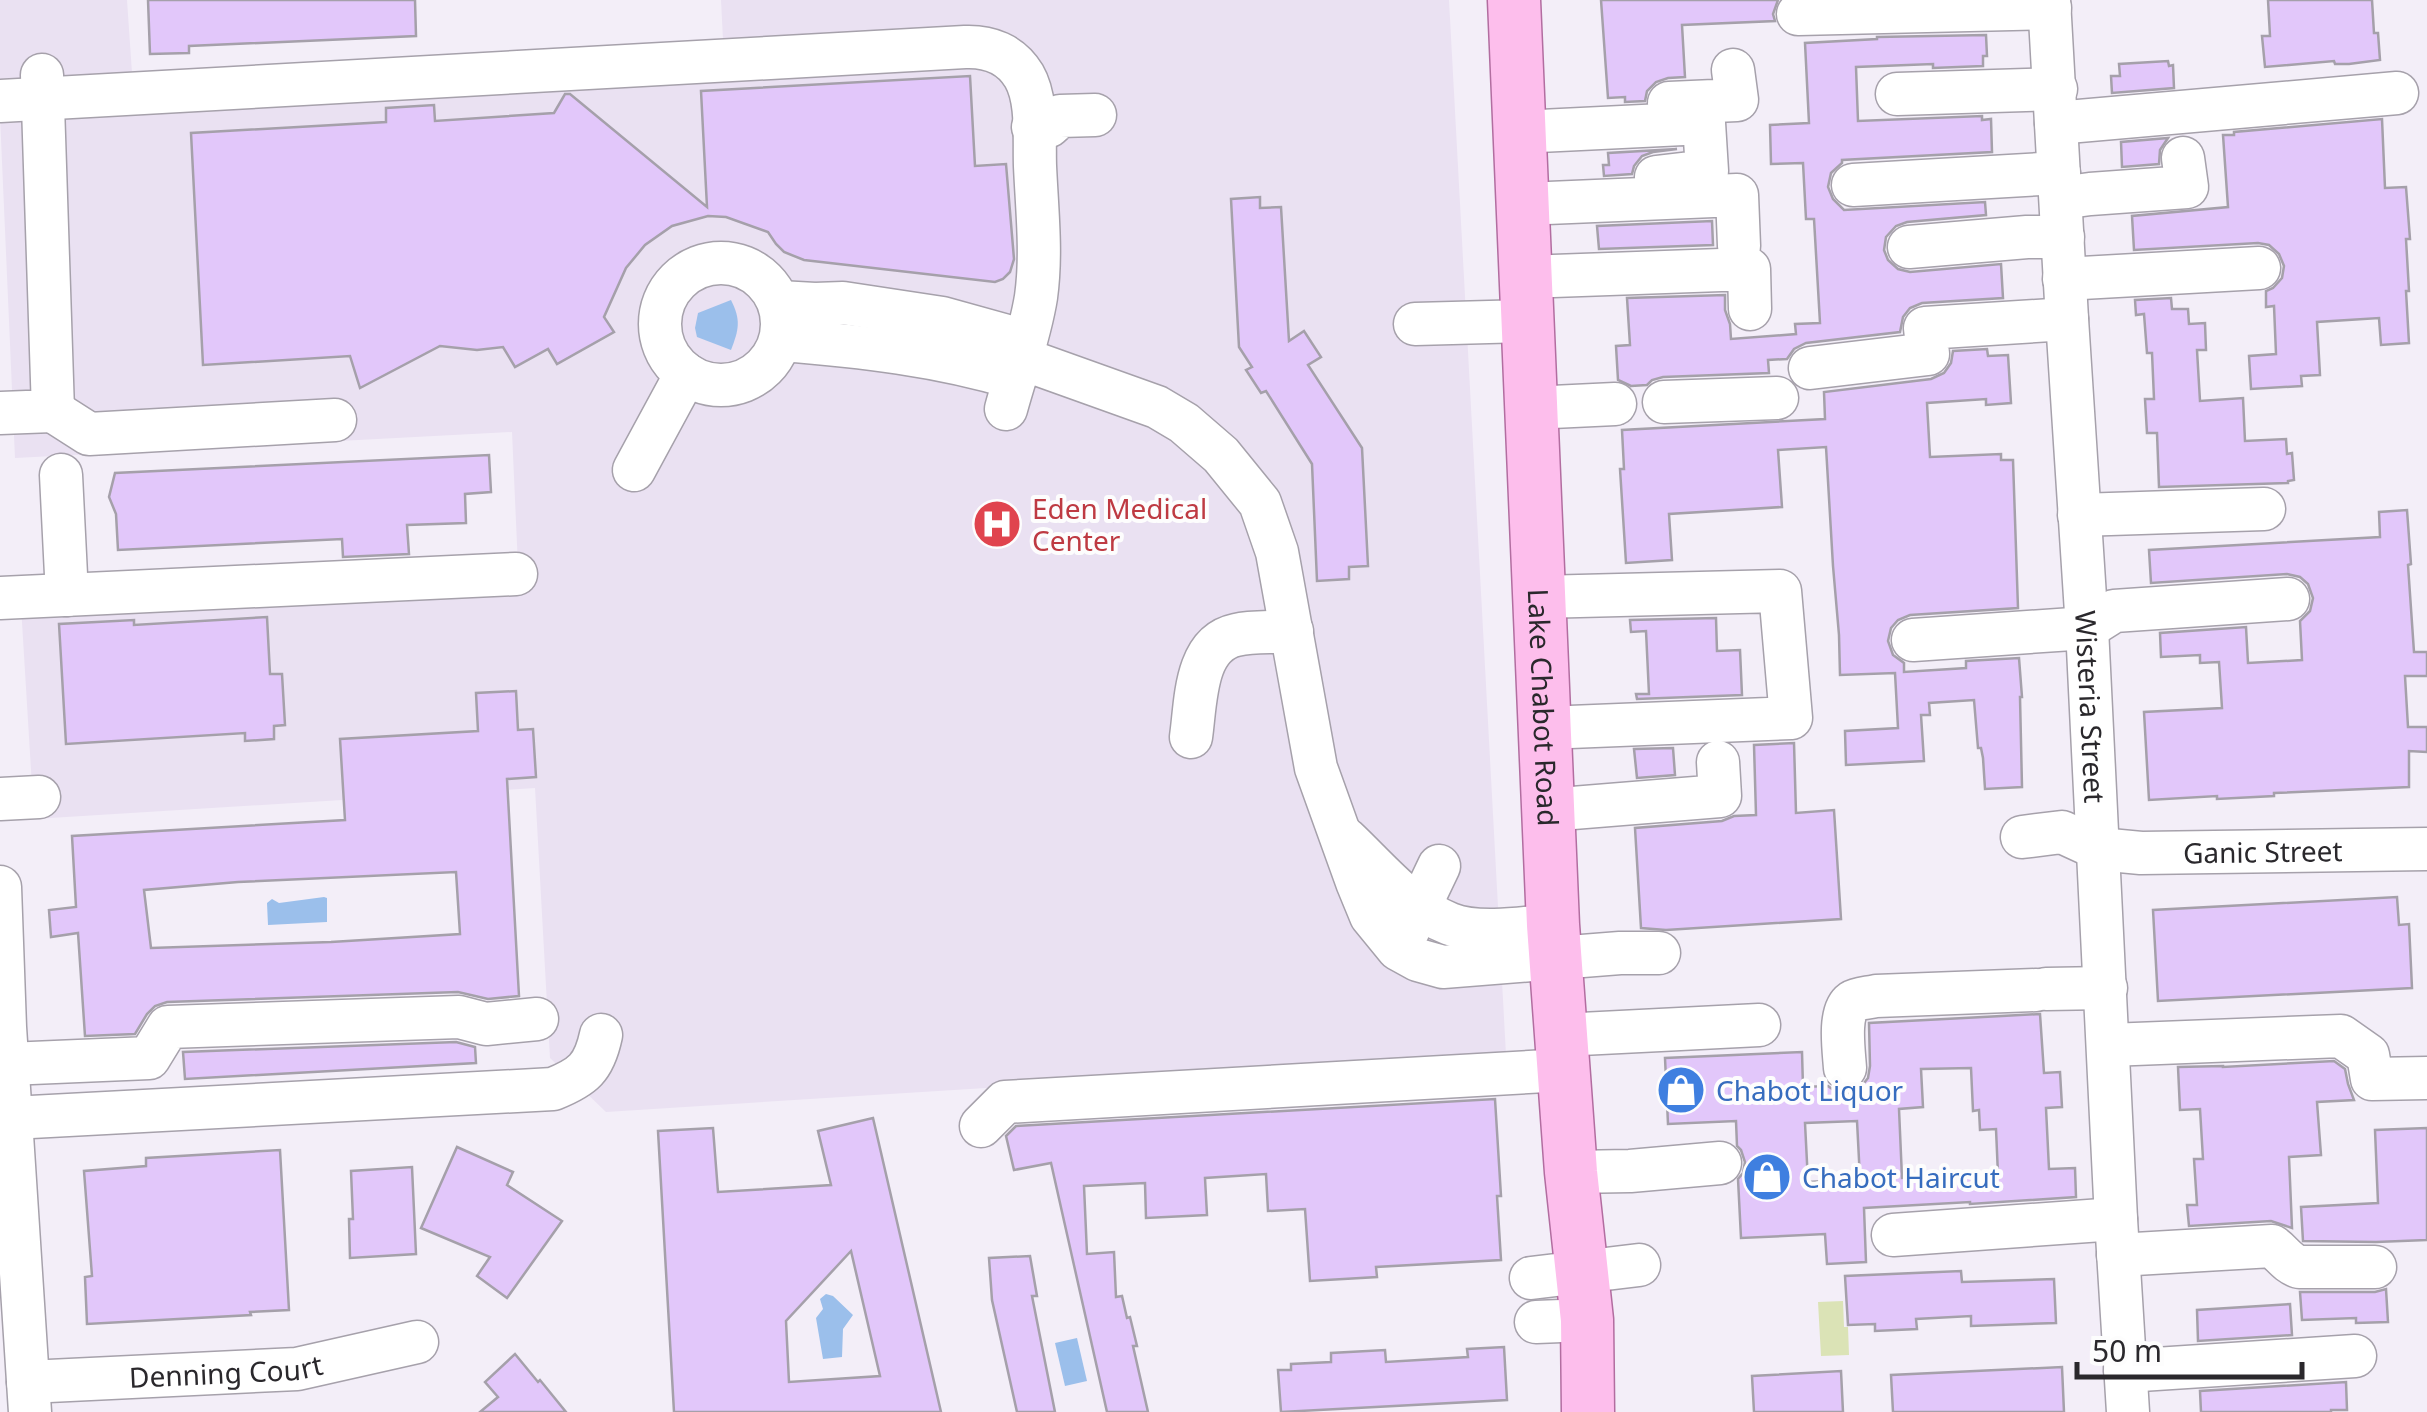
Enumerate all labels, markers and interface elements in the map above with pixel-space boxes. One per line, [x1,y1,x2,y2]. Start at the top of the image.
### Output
place label: Eden Medical Center [1032,489,1207,559]
hospital icon: Eden Medical Center [971,498,1023,550]
street label: Lake Chabot Road [1520,588,1568,827]
street label: Wisteria Street [2067,609,2115,804]
street label: Ganic Street [2183,831,2343,871]
shop icon: Chabot Liquor [1655,1064,1707,1116]
place label: Chabot Liquor [1716,1071,1904,1109]
shop icon: Chabot Haircut [1741,1151,1793,1203]
place label: Chabot Haircut [1802,1158,2000,1196]
scale bar [2077,1317,2302,1379]
text: 50 m [2092,1330,2162,1371]
street label: Denning Court [128,1345,326,1396]

